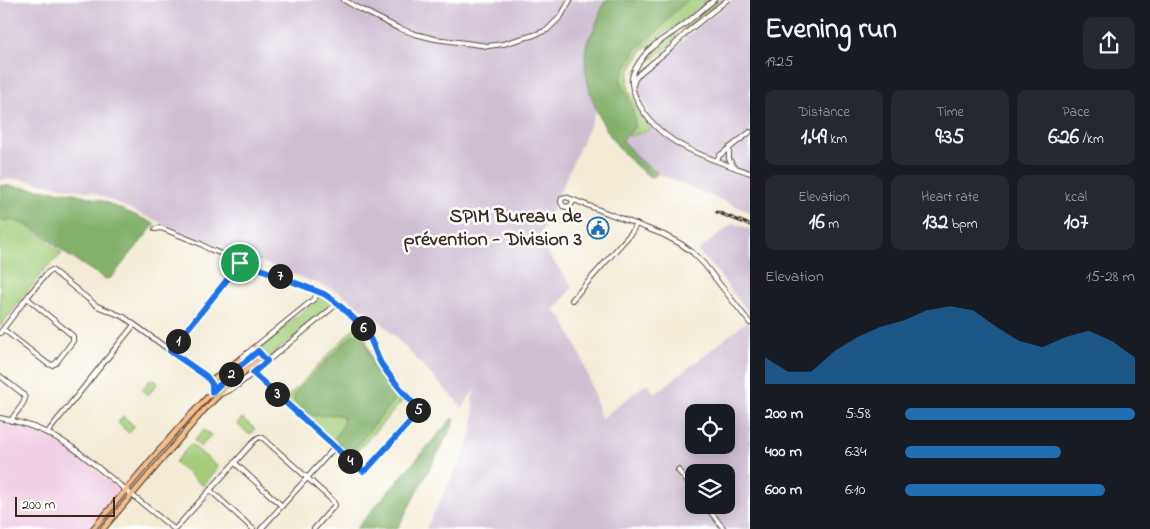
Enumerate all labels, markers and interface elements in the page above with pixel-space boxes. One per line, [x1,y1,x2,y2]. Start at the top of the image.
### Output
text: Evening run [765,10,897,51]
button: share [1083,17,1135,69]
text: 19:25 [765,50,793,74]
text: Distance [798,102,850,123]
text: Time [936,102,964,123]
text: Pace [1062,102,1090,123]
text: 1.49 [801,123,827,153]
text: 9:35 [936,123,964,153]
text: 6:26 [1048,123,1079,153]
text: km [827,129,847,150]
text: /km [1079,129,1104,150]
text: Elevation [798,187,850,208]
text: Heart rate [921,187,979,208]
text: kcal [1065,187,1087,208]
place label: SPIM Bureau de prévention - Division 3 [404,203,583,255]
text: 16 [809,208,825,238]
text: 132 [922,208,948,238]
text: 107 [1064,208,1088,238]
text: m [825,214,839,235]
text: bpm [948,214,978,235]
public building icon: SPIM Bureau de prévention - Division 3 [586,216,610,240]
pin [219,242,261,284]
icon: arrive [226,249,254,277]
pin: 7 [268,264,292,288]
text: Elevation [765,265,824,289]
text: 15–28 m [1086,265,1135,289]
text: 7 [278,266,283,287]
pin: 6 [350,316,376,340]
text: 6 [360,318,367,339]
pin: 1 [166,328,190,354]
text: 1 [176,331,181,352]
pin: 2 [218,362,244,386]
text: 2 [228,364,235,385]
pin: 3 [264,382,290,406]
text: 3 [275,384,280,405]
pin: 5 [406,398,430,422]
text: 5 [414,400,423,421]
text: 200 m [765,402,803,426]
text: 5:58 [845,402,871,426]
map controls [685,404,735,514]
button: locate [685,404,735,454]
text: 400 m [765,440,802,464]
text: 6:34 [845,440,867,464]
pin: 4 [338,448,362,474]
text: 4 [348,451,353,472]
button: layers [685,464,735,514]
text: 600 m [765,478,802,502]
text: 6:10 [845,478,865,502]
scale bar [15,494,115,517]
text: 200 m [22,495,55,516]

